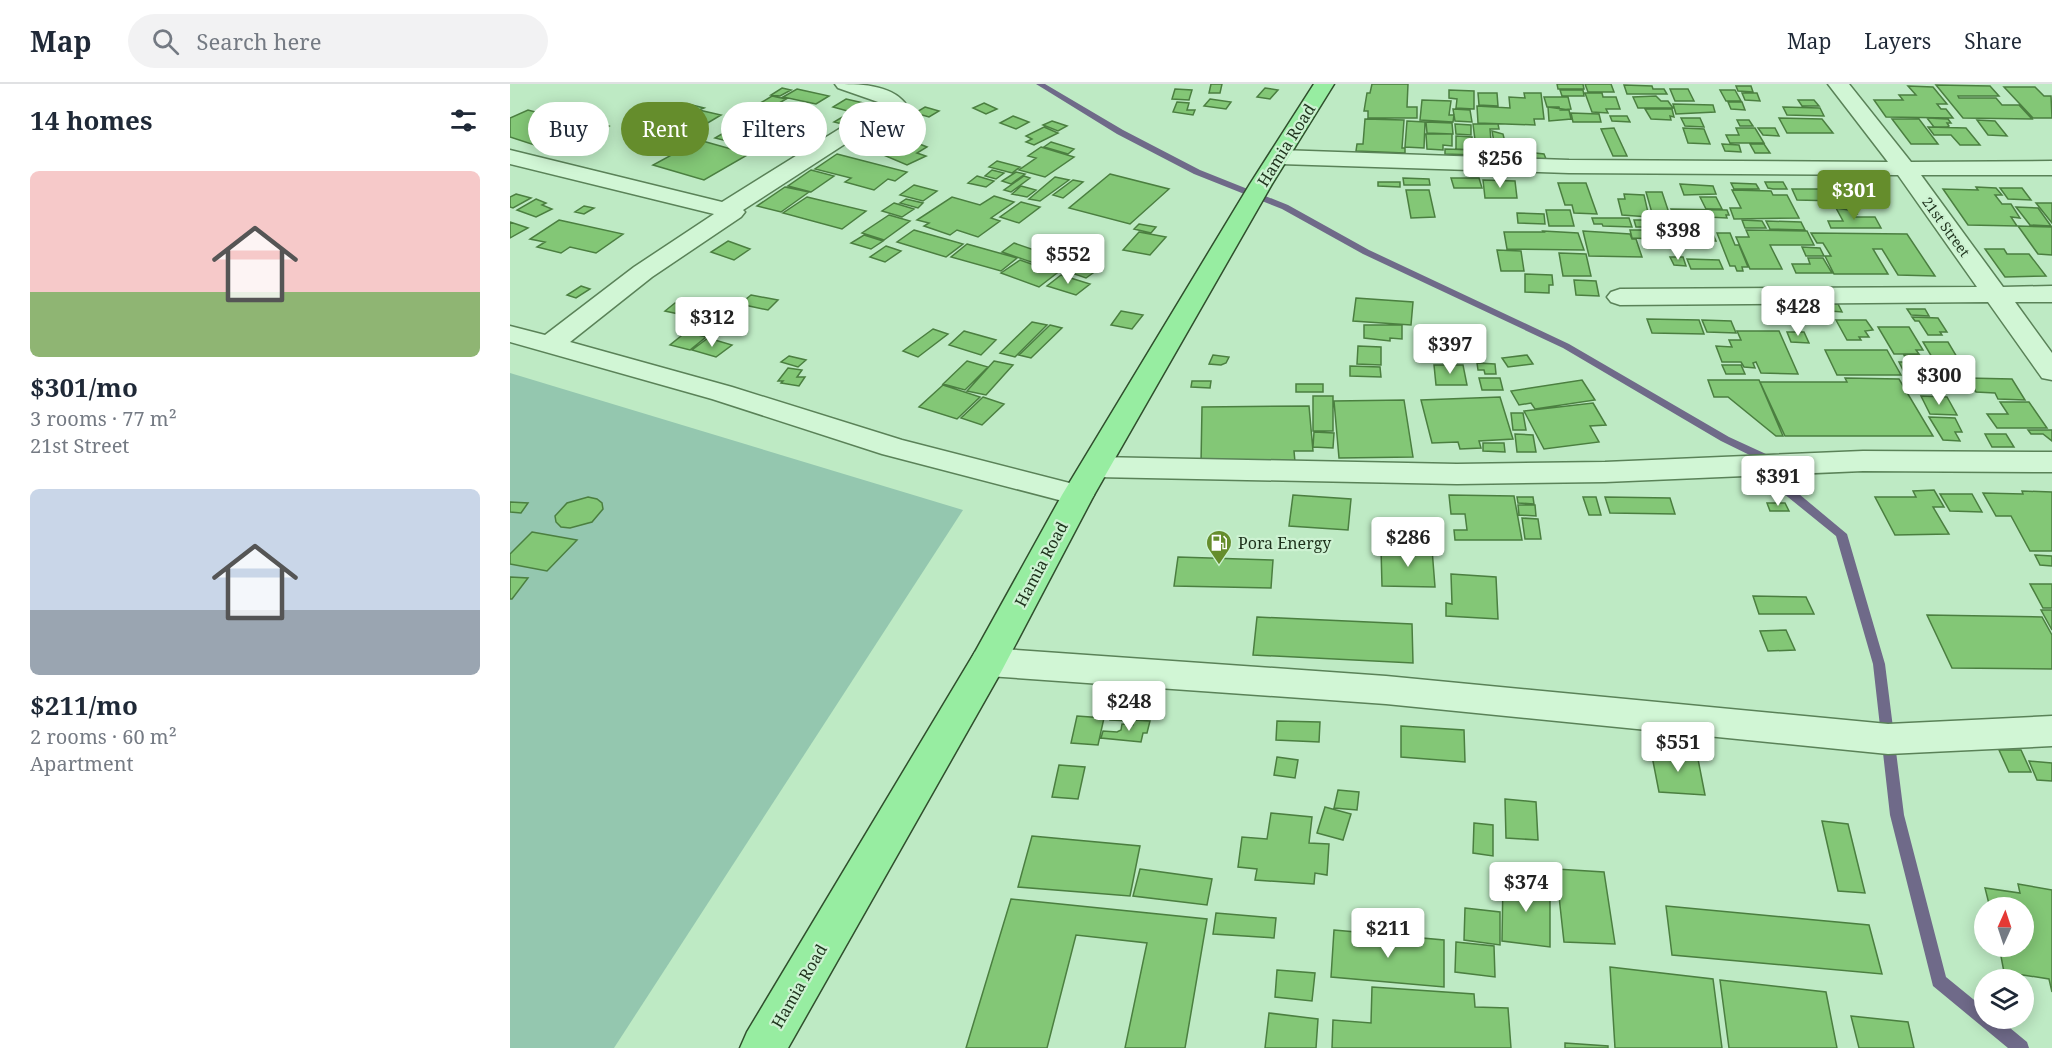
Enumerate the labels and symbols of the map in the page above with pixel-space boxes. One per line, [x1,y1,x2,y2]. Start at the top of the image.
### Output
street label: Hamia Road [1252,99,1320,191]
pin: $256 [1464,138,1536,189]
pin: $301 [1818,170,1890,221]
street label: 21st Street [1918,193,1975,260]
pin: $398 [1642,210,1714,261]
pin: $552 [1032,234,1104,285]
pin: $428 [1762,286,1834,337]
pin: $312 [676,297,748,348]
pin: $397 [1414,324,1486,375]
pin: $300 [1903,355,1975,406]
pin: $391 [1742,456,1814,507]
street label: Hamia Road [1009,517,1073,611]
pin: $286 [1372,517,1444,568]
fuel station icon: Pora Energy [1204,528,1234,566]
place label: Pora Energy [1238,532,1332,554]
pin: $248 [1093,681,1165,732]
pin: $551 [1642,722,1714,773]
pin: $374 [1490,862,1562,913]
north arrow [1974,897,2034,957]
pin: $211 [1352,908,1424,959]
street label: Hamia Road [766,940,832,1032]

